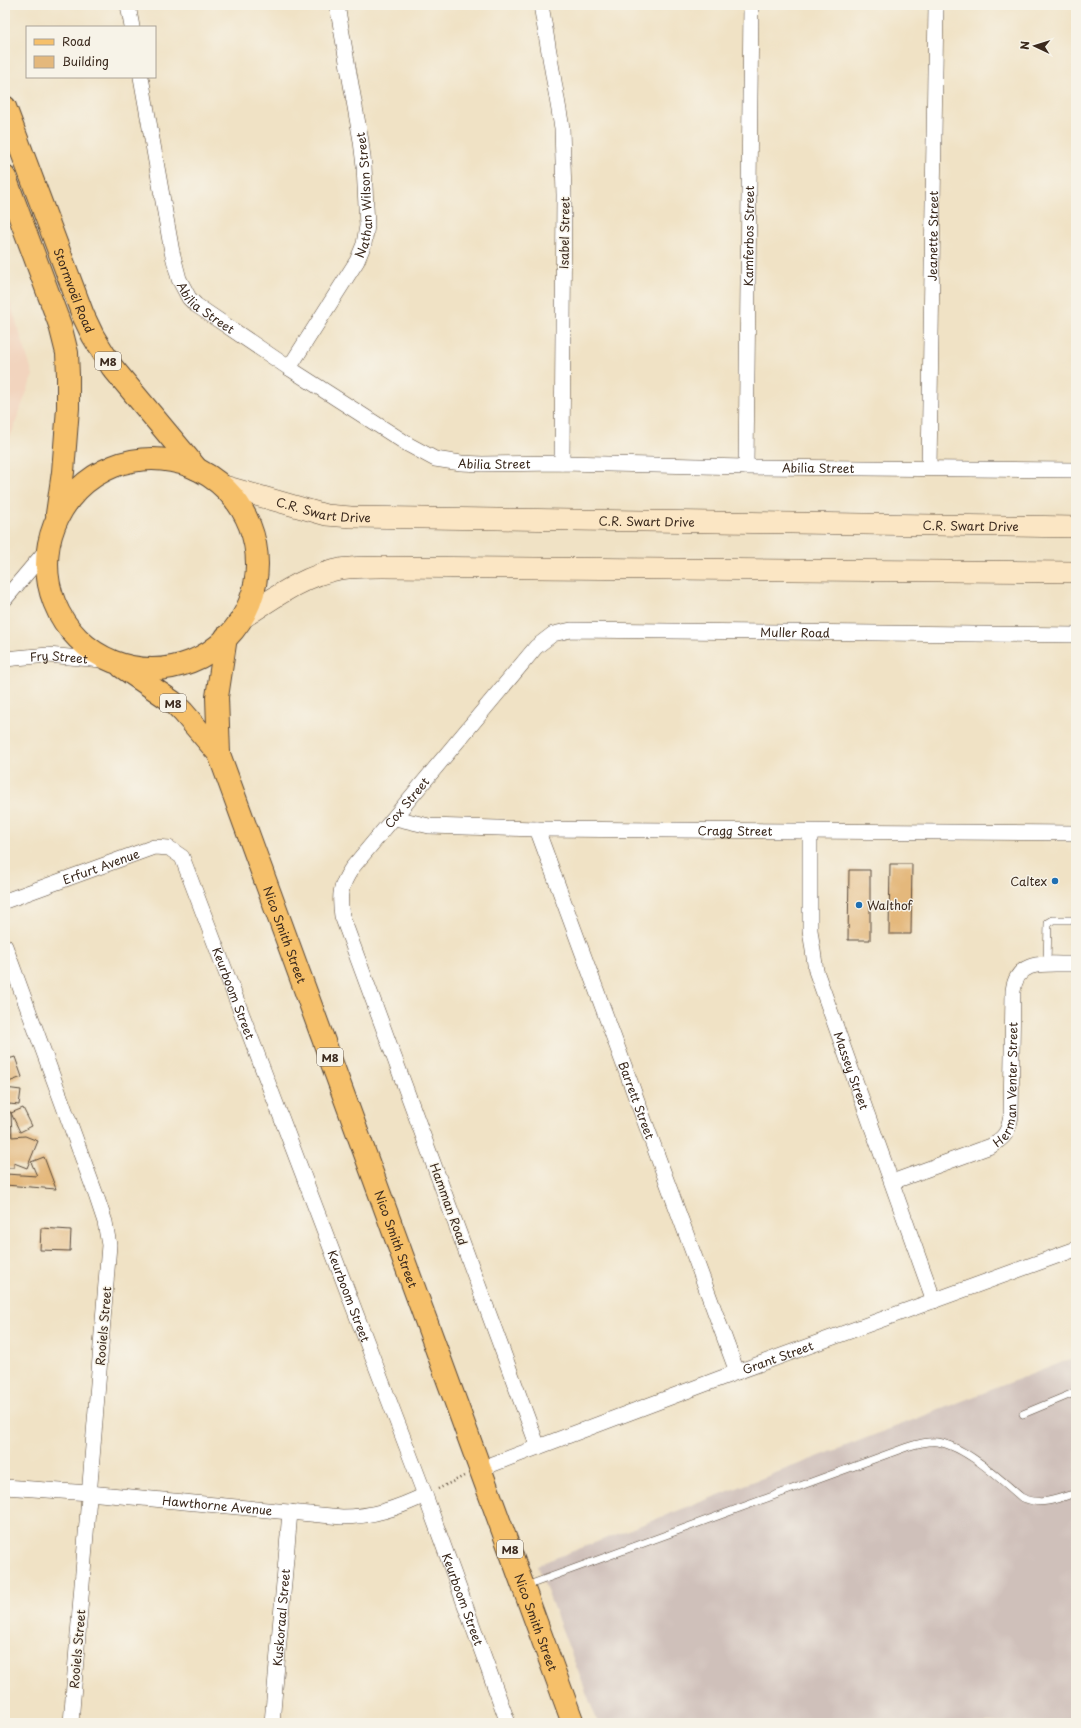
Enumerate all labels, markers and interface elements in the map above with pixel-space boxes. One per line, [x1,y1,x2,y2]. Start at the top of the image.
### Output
legend [26,26,156,78]
north arrow [1015,26,1055,66]
text: Road [62,32,91,50]
text: N [1016,40,1033,50]
text: Building [62,52,109,70]
street label: Nathan Wilson Street [350,131,376,261]
street label: Kamferbos Street [739,185,758,287]
street label: Jeanette Street [923,191,942,281]
street label: Isabel Street [554,197,574,269]
street label: Stormvoël Road [50,245,99,336]
street label: Abilia Street [173,278,239,338]
road number: M8 [95,352,121,370]
street label: Abilia Street [458,454,531,473]
street label: Abilia Street [782,458,855,477]
street label: C.R. Swart Drive [274,492,371,526]
street label: C.R. Swart Drive [598,511,695,531]
street label: C.R. Swart Drive [922,516,1019,535]
street label: Muller Road [760,623,830,642]
street label: Fry Street [29,646,89,668]
road number: M8 [160,694,186,712]
street label: Cox Street [380,773,433,832]
street label: Cragg Street [698,821,773,840]
street label: Erfurt Avenue [60,844,142,888]
place label: Caltex [1010,872,1047,890]
marker: Caltex [1050,876,1060,886]
street label: Nico Smith Street [259,883,311,986]
place label: Walthof [867,896,914,914]
marker: Walthof [854,900,864,910]
street label: Keurboom Street [208,944,260,1042]
street label: Herman Venter Street [989,1022,1022,1151]
street label: Massey Street [829,1029,874,1112]
road number: M8 [317,1048,343,1066]
street label: Barrett Street [614,1059,659,1142]
street label: Hamman Road [426,1160,472,1248]
street label: Nico Smith Street [370,1188,422,1290]
street label: Keurboom Street [323,1247,375,1345]
street label: Rooiels Street [91,1285,115,1366]
street label: Grant Street [740,1336,816,1378]
street label: Hawthorne Avenue [161,1491,274,1519]
road number: M8 [497,1540,523,1558]
street label: Keurboom Street [438,1550,488,1648]
street label: Kuskoraal Street [268,1568,294,1667]
street label: Nico Smith Street [510,1571,562,1673]
street label: Rooiels Street [65,1608,89,1689]

